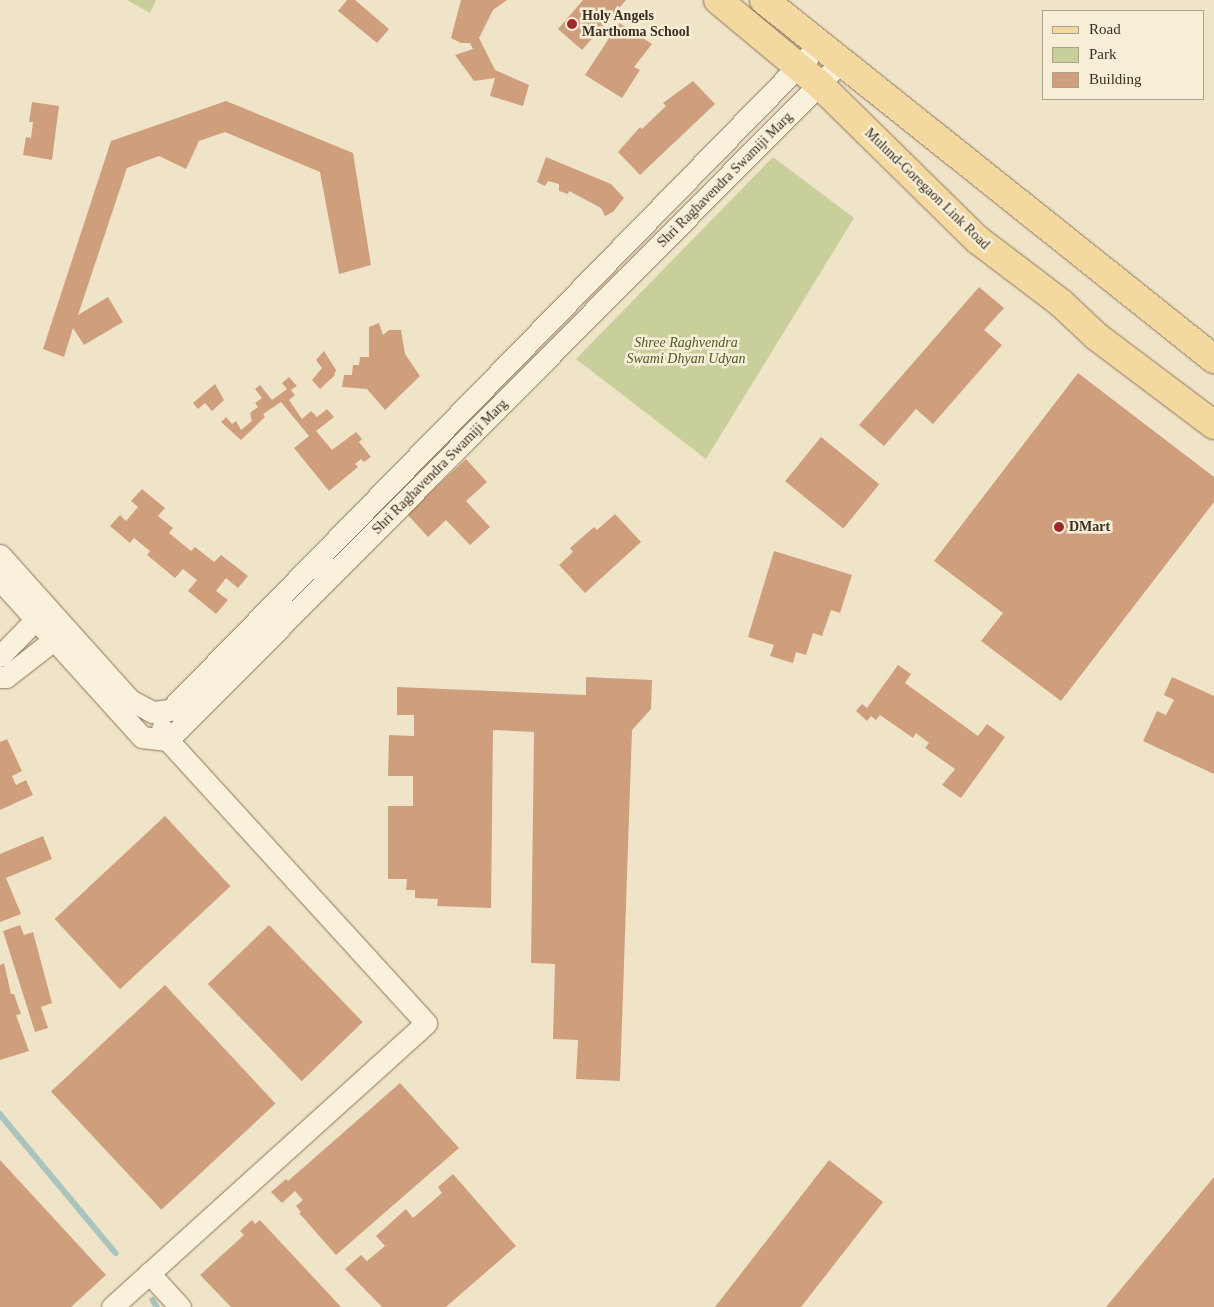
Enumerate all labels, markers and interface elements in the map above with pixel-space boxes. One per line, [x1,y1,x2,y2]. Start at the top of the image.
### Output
place label: Holy Angels Marthoma School [582,8,690,40]
legend [1042,10,1204,100]
marker: Holy Angels Marthoma School [566,18,578,30]
text: Road [1089,21,1121,37]
text: Park [1089,46,1117,62]
text: Building [1089,71,1142,87]
street label: Shri Raghavendra Swamiji Marg [654,109,796,251]
street label: Mulund-Goregaon Link Road [861,125,993,253]
park label: Shree Raghvendra Swami Dhyan Udyan [627,335,745,368]
street label: Shri Raghavendra Swamiji Marg [369,396,511,538]
place label: DMart [1069,519,1110,535]
marker: DMart [1053,521,1065,533]

